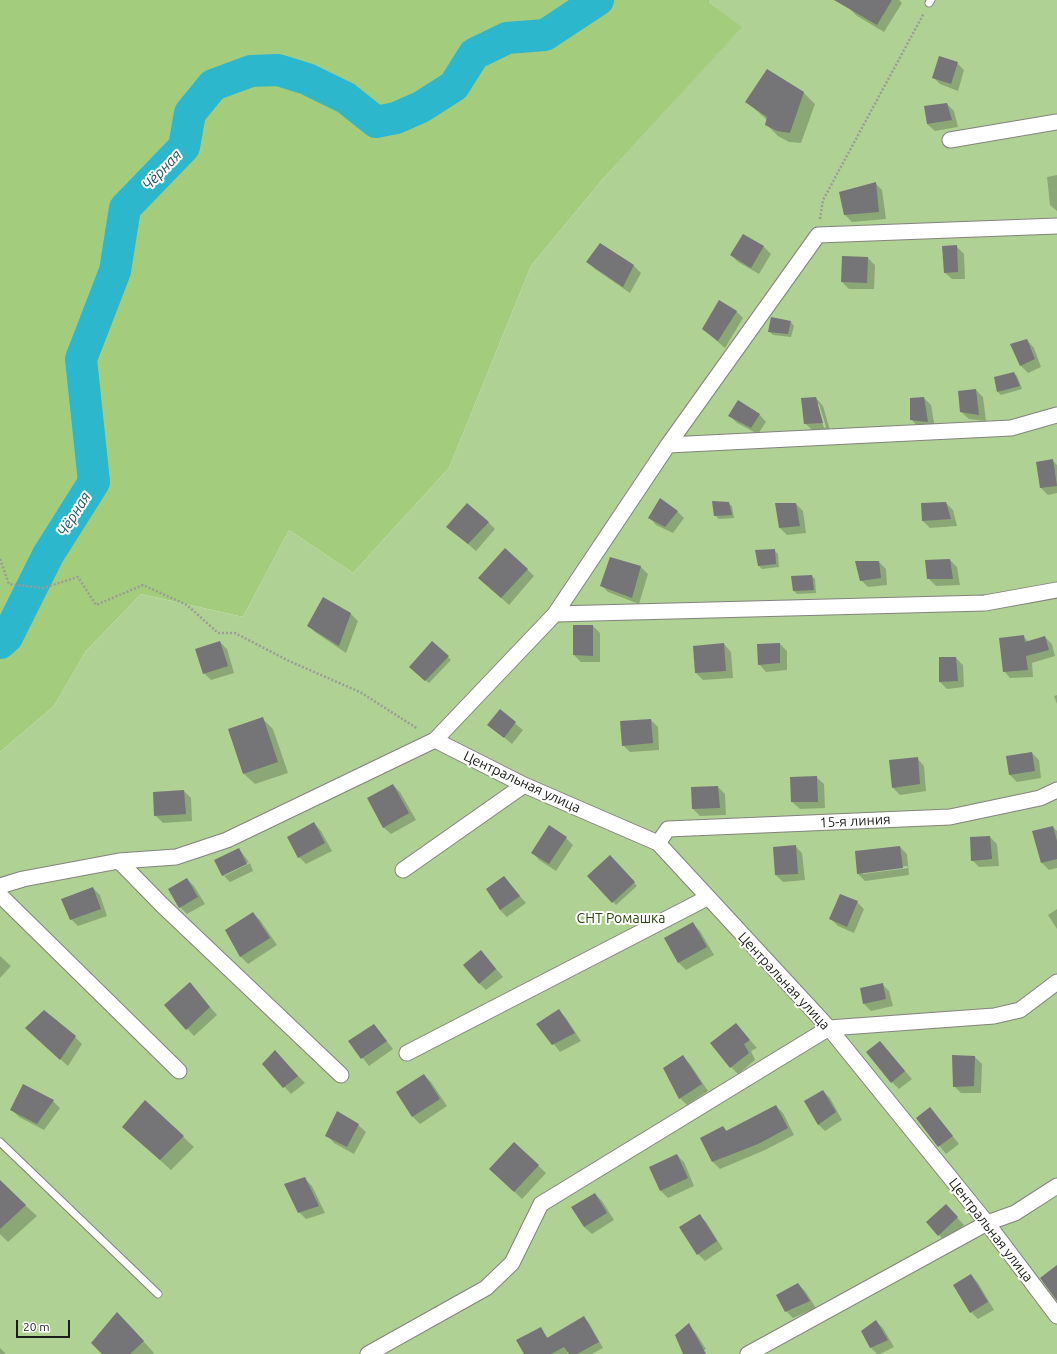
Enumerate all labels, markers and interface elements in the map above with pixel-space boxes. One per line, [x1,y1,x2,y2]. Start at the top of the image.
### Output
water label: Чёрная [139,146,185,194]
water label: Чёрная [54,489,94,539]
street label: Центральная улица [461,748,583,816]
street label: 15-я линия [819,811,891,831]
park label: СНТ Ромашка [577,910,665,926]
street label: Центральная улица [734,929,834,1033]
street label: Центральная улица [945,1175,1037,1285]
scale bar [18,1312,72,1338]
text: 20 m [23,1320,50,1333]

